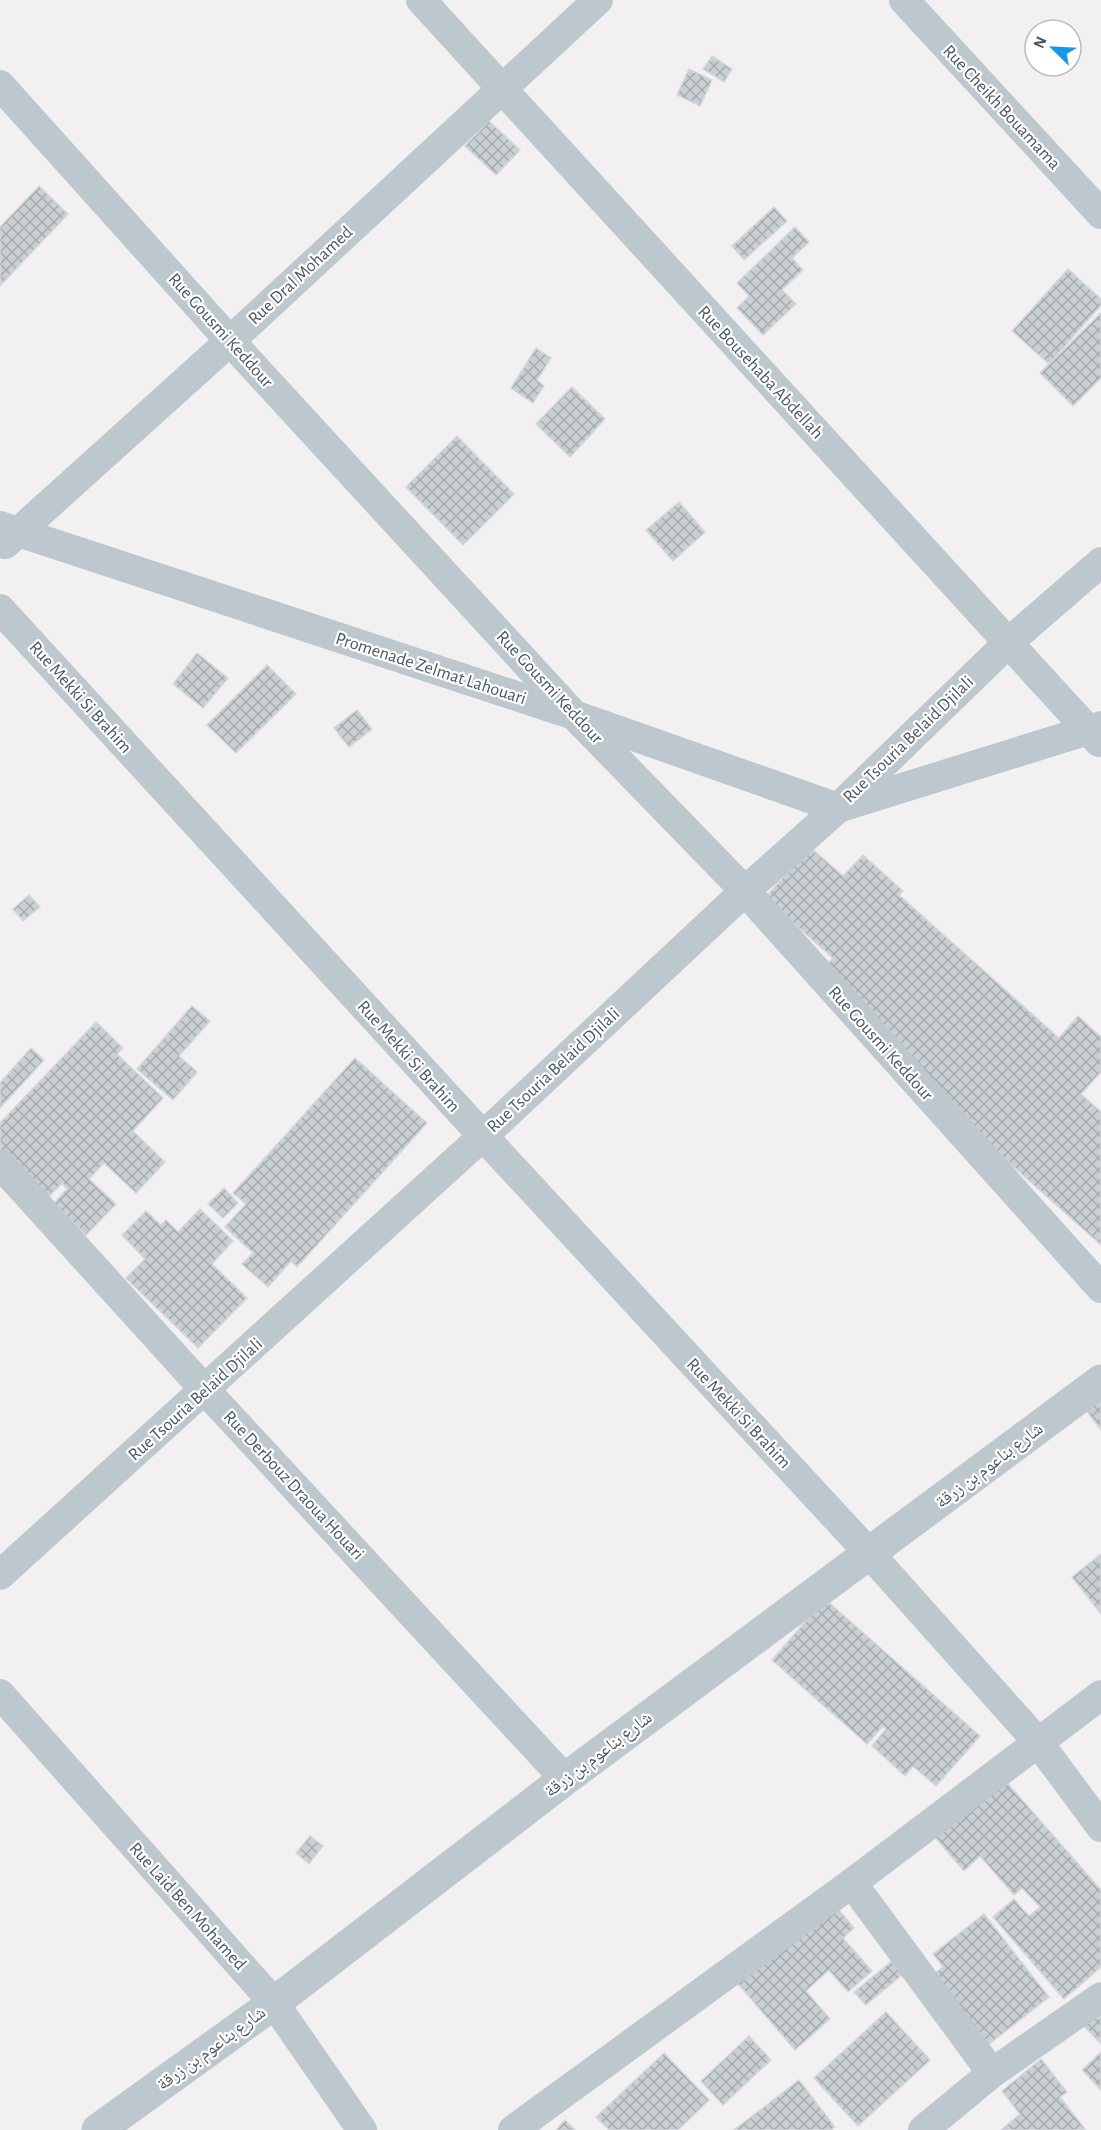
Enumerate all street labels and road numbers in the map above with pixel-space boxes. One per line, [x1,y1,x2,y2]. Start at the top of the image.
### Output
street label: Rue Cheikh Bouamama [939,42,1063,173]
street label: Rue Dral Mohamed [245,223,356,328]
street label: Rue Gousmi Keddour [164,270,276,391]
street label: Rue Bousehaba Abdellah [694,303,826,443]
street label: Rue Gousmi Keddour [493,628,606,748]
street label: Promenade Zelmat Lahouari [333,630,528,708]
street label: Rue Mekki Si Brahim [26,638,135,757]
street label: Rue Tsouria Belaid Djilali [840,673,977,807]
street label: Rue Gousmi Keddour [824,983,936,1104]
street label: Rue Mekki Si Brahim [354,997,463,1116]
street label: Rue Tsouria Belaid Djilali [484,1005,623,1137]
street label: Rue Tsouria Belaid Djilali [125,1335,266,1465]
street label: Rue Mekki Si Brahim [683,1355,794,1472]
street label: Rue Derbouz Draoua Houari [220,1408,367,1564]
street label: شارع بناعوم بن زرقة [933,1420,1048,1513]
street label: شارع بناعوم بن زرقة [542,1709,657,1802]
street label: Rue Laid Ben Mohamed [125,1839,249,1974]
street label: شارع بناعوم بن زرقة [154,2004,270,2096]

